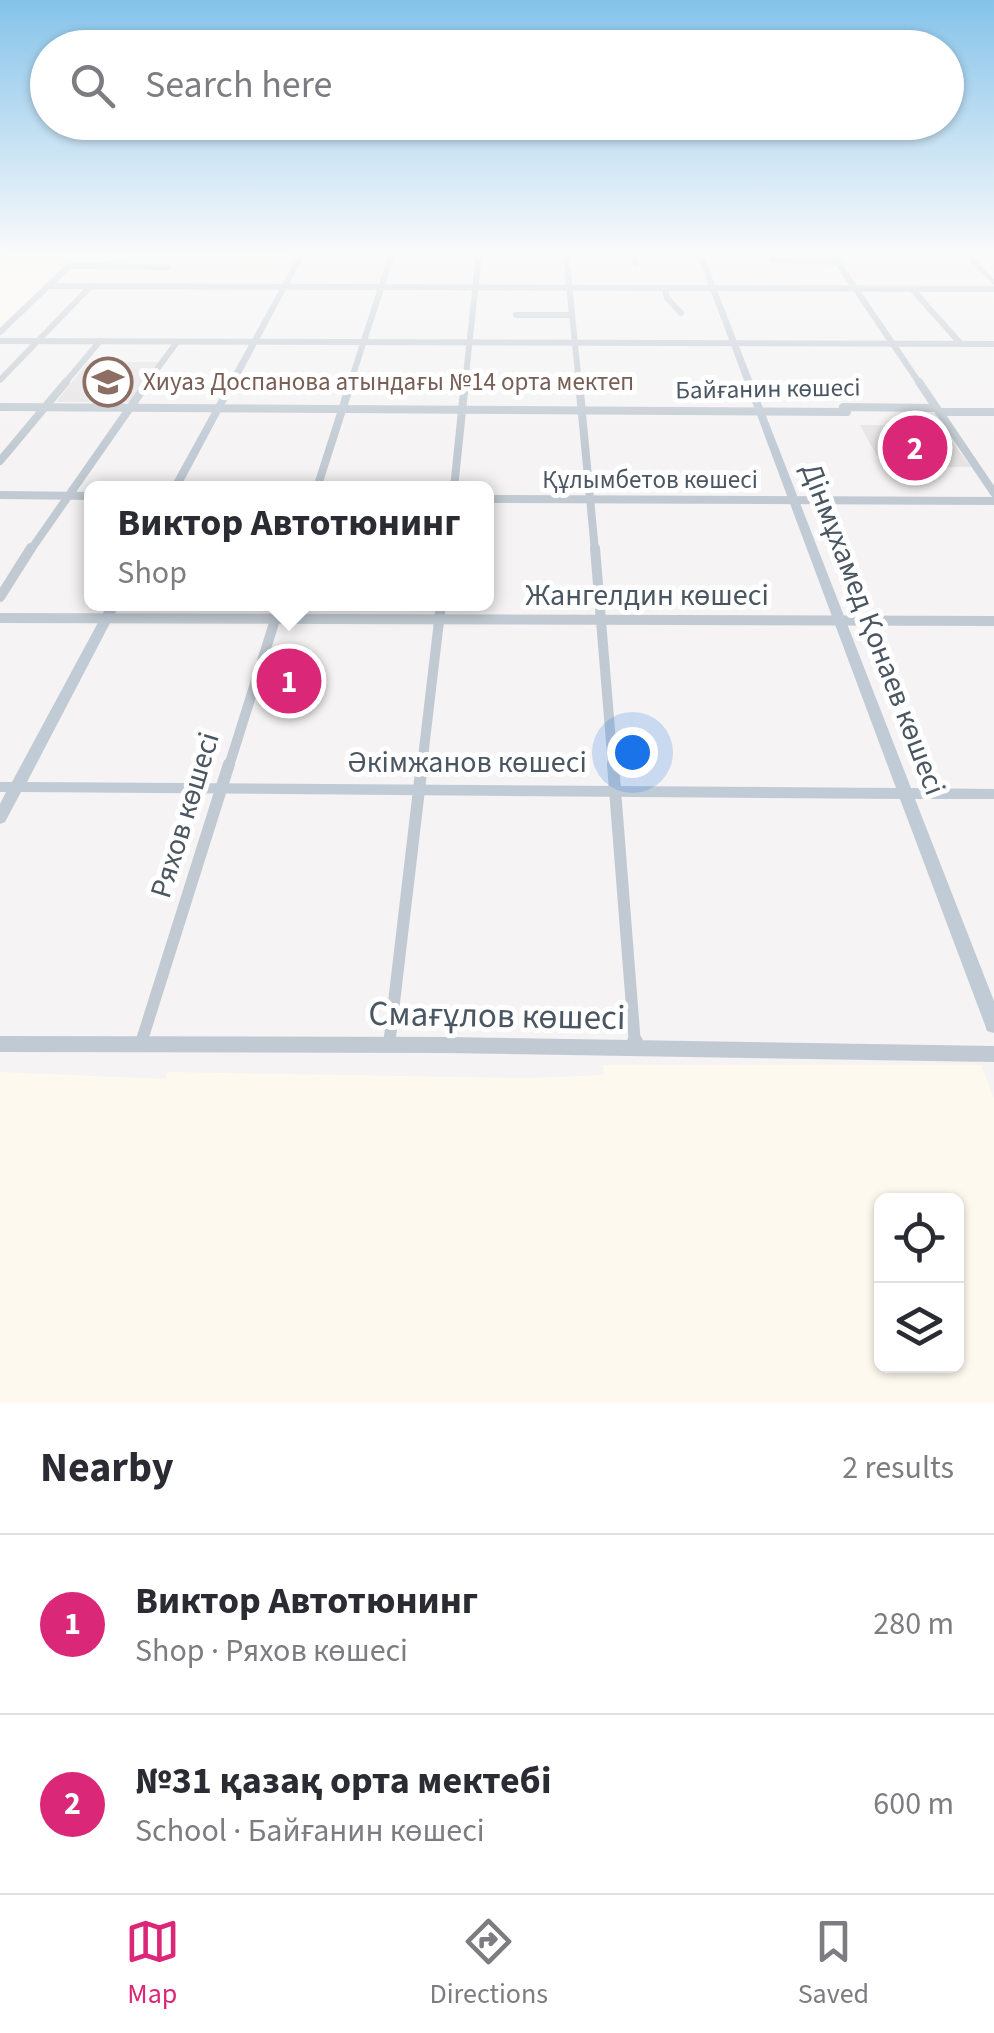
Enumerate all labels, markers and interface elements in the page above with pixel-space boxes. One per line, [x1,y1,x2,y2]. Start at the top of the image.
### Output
search box [30,30,964,140]
icon: search [65,58,120,113]
text: Search here [145,58,332,112]
school or university icon: Хиуаз Доспанова атындағы №14 орта мектеп [82,356,134,408]
place label: Хиуаз Доспанова атындағы №14 орта мектеп [143,364,634,400]
street label: Байғанин көшесі [675,369,861,409]
pin: 2 [882,410,948,486]
street label: Дінмұхамед Қонаев көшесі [790,457,956,801]
street label: Құлымбетов көшесі [542,462,758,498]
popup [84,481,494,611]
text: Виктор Автотюнинг [117,496,461,550]
text: Shop [117,550,187,596]
street label: Жангелдин көшесі [525,574,769,617]
pin: 1 [256,644,322,718]
street label: Ряхов көшесі [139,727,231,903]
your location [607,727,658,778]
street label: Әкімжанов көшесі [347,741,587,784]
street label: Смағұлов көшесі [368,989,626,1043]
map controls [874,1193,964,1373]
button: locate [874,1193,964,1283]
button: layers [874,1283,964,1373]
text: Nearby [40,1438,174,1498]
text: 2 results [842,1445,954,1491]
text: Виктор Автотюнинг [135,1574,478,1628]
text: 1 [64,1601,81,1647]
text: 280 m [873,1601,954,1647]
text: Shop · Ряхов көшесі [135,1628,408,1674]
text: №31 қазақ орта мектебі [135,1754,551,1808]
text: 2 [64,1781,81,1827]
text: 600 m [873,1781,954,1827]
text: School · Байғанин көшесі [135,1808,485,1854]
tab: Map [125,1914,180,2014]
tab: Directions [430,1914,548,2014]
tab: Saved [798,1914,869,2014]

